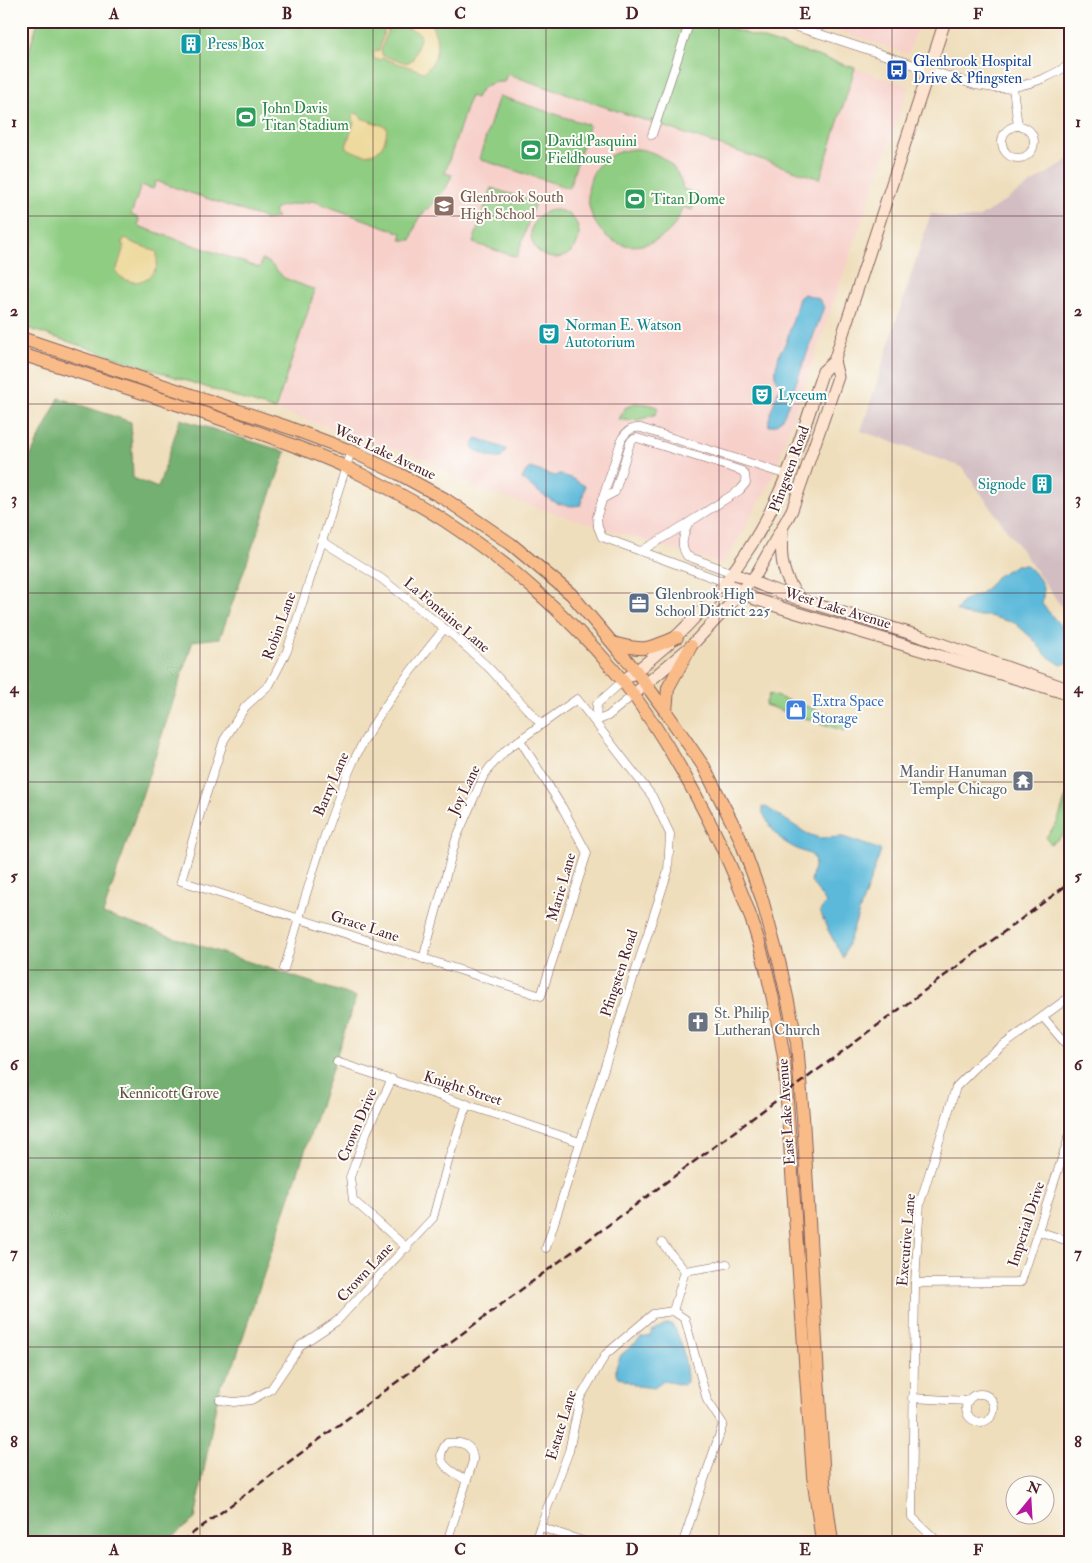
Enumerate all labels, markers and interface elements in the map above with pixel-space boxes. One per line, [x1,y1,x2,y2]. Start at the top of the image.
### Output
text: A [108,4,120,24]
text: B [282,4,292,24]
text: C [454,4,466,24]
text: D [625,4,639,24]
text: E [799,4,811,24]
text: F [973,4,983,24]
building icon: Press Box [179,32,203,56]
place label: Press Box [207,35,265,54]
place label: Glenbrook Hospital Drive & Pfingsten [913,52,1032,88]
bus stop icon: Glenbrook Hospital Drive & Pfingsten [885,58,909,82]
place label: John Davis Titan Stadium [261,99,349,135]
sports icon: John Davis Titan Stadium [234,105,258,129]
text: 1 [11,112,17,132]
text: 1 [1075,112,1081,132]
place label: David Pasquini Fieldhouse [547,132,637,168]
sports icon: David Pasquini Fieldhouse [519,138,543,162]
sports icon: Titan Dome [623,187,647,211]
place label: Glenbrook South High School [460,188,564,224]
place label: Titan Dome [651,190,725,209]
school or university icon: Glenbrook South High School [432,194,456,218]
text: 2 [10,301,18,321]
text: 2 [1074,301,1082,321]
place label: Norman E. Watson Autotorium [564,316,682,352]
theatre icon: Norman E. Watson Autotorium [537,322,561,346]
theatre icon: Lyceum [750,383,774,407]
place label: Lyceum [778,386,827,405]
street label: West Lake Avenue [330,420,439,484]
street label: Pfingsten Road [765,423,814,515]
building icon: Signode [1030,472,1054,496]
place label: Signode [978,475,1026,494]
text: 3 [11,489,17,509]
text: 3 [1075,489,1081,509]
street label: La Fontaine Lane [399,574,494,657]
street label: West Lake Avenue [781,583,893,634]
place label: Glenbrook High School District 225 [655,585,771,621]
street label: Robin Lane [258,590,301,663]
office icon: Glenbrook High School District 225 [627,591,651,615]
text: 4 [9,678,20,698]
text: 4 [1073,678,1084,698]
place label: Extra Space Storage [812,692,884,728]
shop icon: Extra Space Storage [784,698,808,722]
street label: Barry Lane [309,749,353,819]
street label: Joy Lane [444,762,486,820]
place label: Mandir Hanuman Temple Chicago [899,763,1007,800]
temple icon: Mandir Hanuman Temple Chicago [1011,769,1035,793]
street label: Marie Lane [543,851,580,924]
text: 5 [10,866,18,886]
text: 5 [1074,866,1082,886]
street label: Grace Lane [328,906,401,946]
street label: Pfingsten Road [596,927,643,1019]
place label: St. Philip Lutheran Church [714,1004,820,1040]
church icon: St. Philip Lutheran Church [686,1010,710,1034]
text: 6 [10,1055,20,1075]
text: 6 [1074,1055,1084,1075]
street label: East Lake Avenue [773,1058,800,1166]
street label: Knight Street [421,1067,505,1110]
park label: Kennicott Grove [119,1084,219,1103]
street label: Crown Drive [333,1086,381,1165]
street label: Imperial Drive [1004,1179,1050,1270]
street label: Executive Lane [893,1193,920,1287]
street label: Crown Lane [333,1239,398,1306]
text: 7 [10,1243,18,1263]
text: 7 [1074,1243,1082,1263]
street label: Estate Lane [542,1388,581,1463]
text: 8 [10,1432,18,1452]
text: 8 [1074,1432,1082,1452]
north arrow [1004,1476,1054,1526]
text: N [1024,1478,1043,1498]
text: A [108,1540,120,1560]
text: B [282,1540,292,1560]
text: C [454,1540,466,1560]
text: D [625,1540,639,1560]
text: E [799,1540,811,1560]
text: F [973,1540,983,1560]

